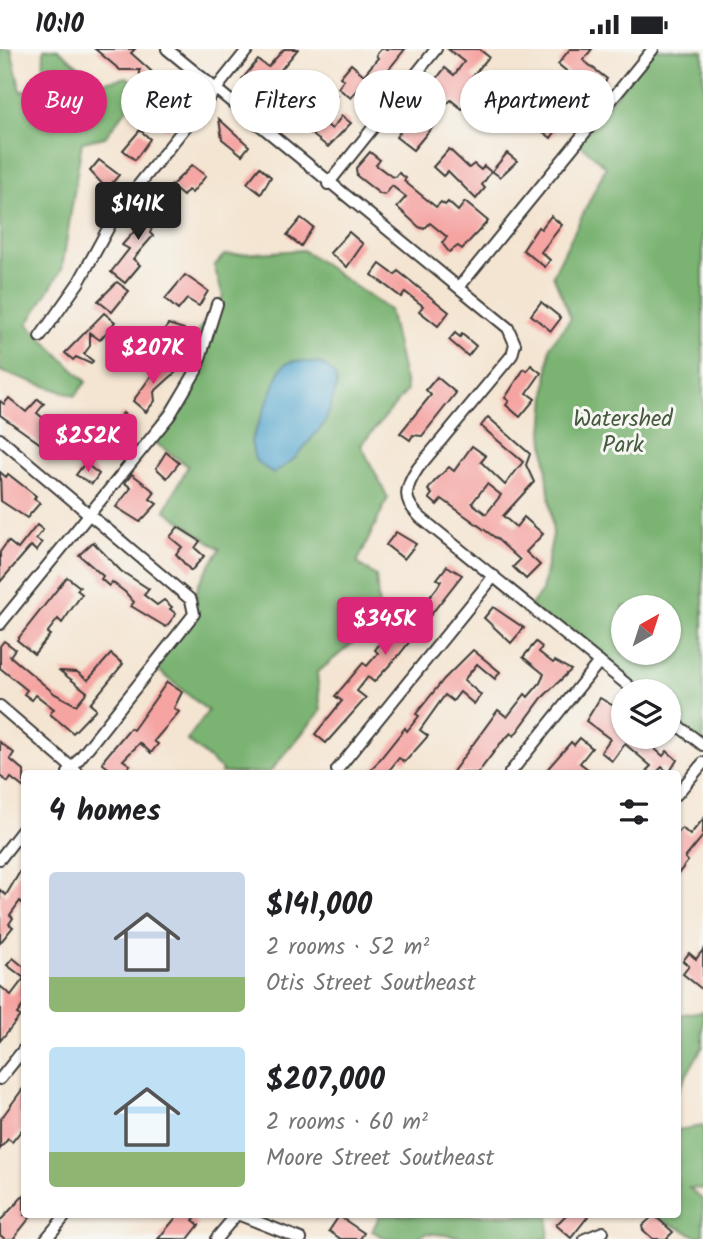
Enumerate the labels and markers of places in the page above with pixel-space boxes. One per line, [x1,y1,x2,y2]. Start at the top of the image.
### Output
pin: $141K [89,183,187,242]
pin: $207K [104,327,202,386]
pin: $252K [39,415,137,474]
pin: $345K [336,597,434,657]

